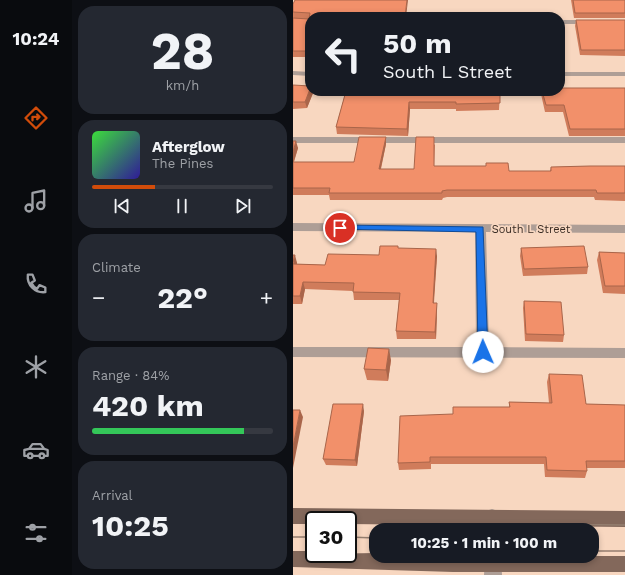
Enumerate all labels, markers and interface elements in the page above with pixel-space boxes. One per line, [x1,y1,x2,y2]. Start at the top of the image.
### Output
text: 28 [151,21,214,82]
text: 50 m [383,27,452,60]
text: 10:24 [13,28,59,49]
icon: left [317,28,369,80]
text: South L Street [383,61,512,82]
text: km/h [166,78,199,93]
icon: directions [22,104,50,132]
text: Afterglow [152,138,225,156]
text: The Pines [152,156,213,171]
icon: music [22,187,50,215]
icon: previous [111,195,133,217]
icon: pause [171,195,193,217]
icon: next [232,195,254,217]
pin [323,211,357,245]
icon: arrive [329,217,351,239]
street label: South L Street [492,223,571,236]
text: Climate [92,260,141,275]
icon: phone [22,270,50,298]
text: 22° [157,280,208,315]
text: − [92,285,105,310]
text: + [260,285,273,310]
position arrow [462,331,504,373]
icon: climate [22,353,50,381]
text: Range · 84% [92,368,169,383]
text: 420 km [92,388,204,423]
icon: car [22,436,50,464]
text: Arrival [92,488,133,503]
text: 10:25 [92,508,169,543]
speed limit sign: 30 [305,511,357,563]
icon: filters [22,519,50,547]
text: 10:25 · 1 min · 100 m [411,534,557,552]

